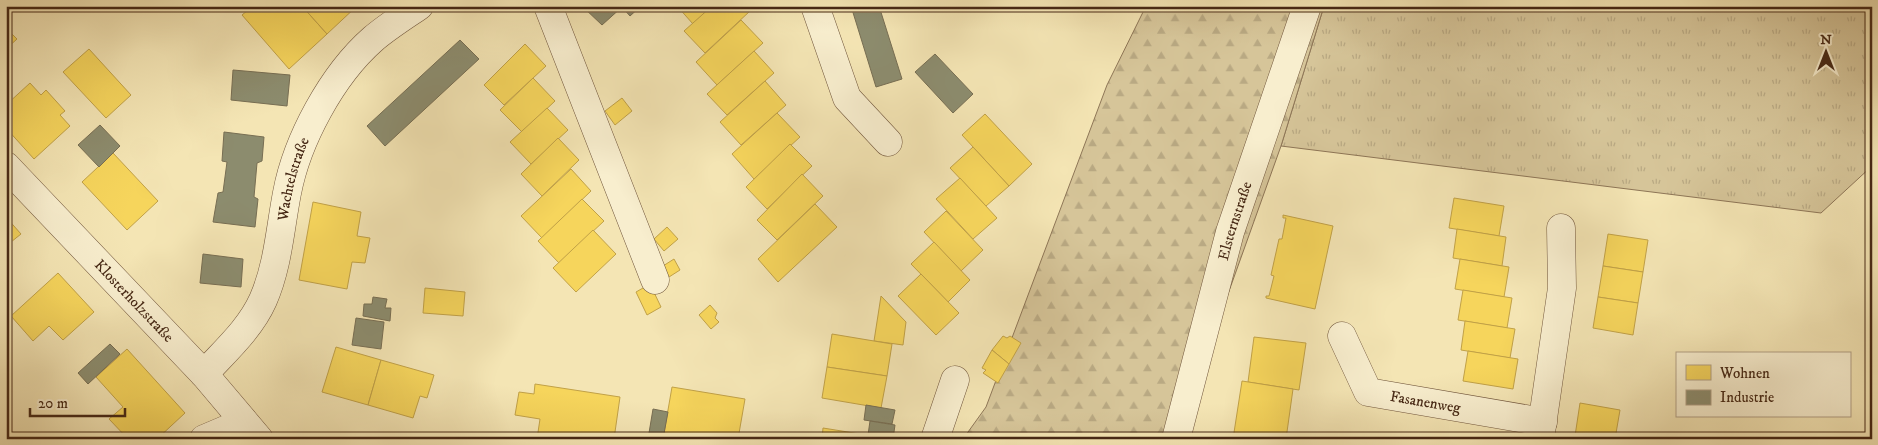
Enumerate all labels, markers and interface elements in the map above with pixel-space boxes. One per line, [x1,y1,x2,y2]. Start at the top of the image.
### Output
north arrow [1800,28,1850,78]
text: N [1820,31,1832,49]
street label: Wachtelstraße [273,134,314,223]
street label: Elsternstraße [1214,179,1257,262]
street label: Klosterholzstraße [90,256,178,346]
legend [1676,352,1850,418]
text: Wohnen [1719,364,1770,383]
scale bar [30,385,125,417]
street label: Fasanenweg [1389,387,1463,418]
text: Industrie [1720,388,1774,407]
text: 20 m [38,394,68,413]

